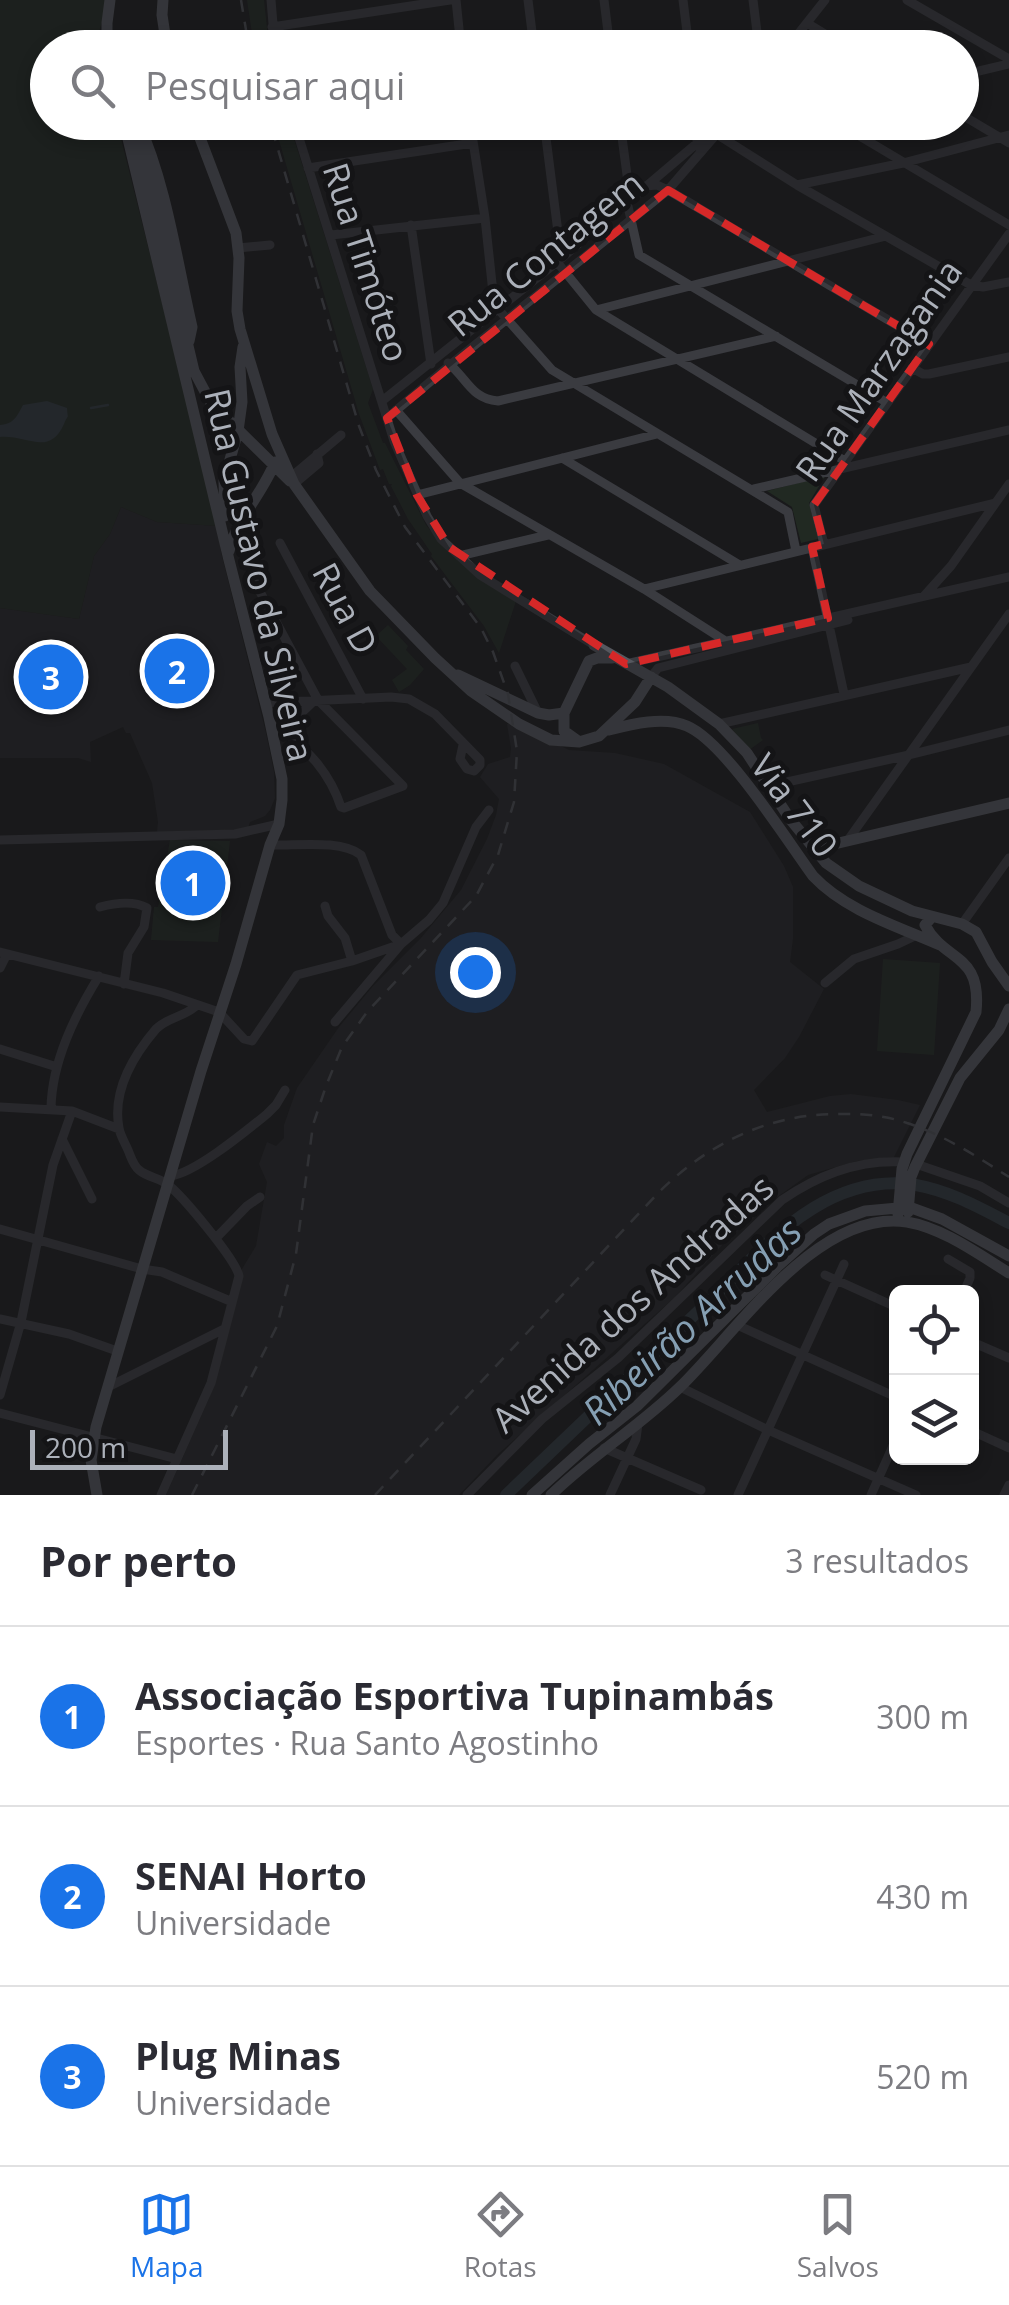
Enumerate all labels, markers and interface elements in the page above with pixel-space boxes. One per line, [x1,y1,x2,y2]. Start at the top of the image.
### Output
search box [30,30,979,140]
icon: search [65,58,120,113]
text: Pesquisar aqui [145,59,405,111]
street label: Rua Timóteo [313,157,421,367]
street label: Rua Contagem [437,159,653,347]
street label: Rua Marzagania [784,250,972,490]
street label: Rua Gustavo da Silveira [194,384,326,766]
street label: Rua D [302,554,390,662]
pin: 2 [144,634,210,708]
pin: 3 [18,640,84,714]
street label: Via 710 [741,744,849,866]
pin: 1 [160,846,226,920]
your location [450,947,501,998]
street label: Avenida dos Andradas [481,1164,783,1442]
water label: Ribeirão Arrudas [570,1205,812,1435]
map controls [889,1285,979,1465]
button: locate [889,1285,979,1375]
button: layers [889,1375,979,1465]
scale bar [30,1425,228,1470]
text: 200 m [45,1428,126,1466]
text: Por perto [40,1532,237,1589]
text: 3 resultados [785,1539,969,1582]
text: Associação Esportiva Tupinambás [135,1669,774,1721]
text: 1 [63,1695,82,1738]
text: 300 m [876,1695,969,1738]
text: Esportes · Rua Santo Agostinho [135,1721,599,1764]
text: SENAI Horto [135,1849,367,1901]
text: 2 [63,1875,82,1918]
text: 430 m [876,1875,969,1918]
text: Universidade [135,1901,331,1944]
text: Plug Minas [135,2029,341,2081]
text: 3 [63,2055,82,2098]
text: 520 m [876,2055,969,2098]
text: Universidade [135,2081,331,2124]
tab: Mapa [130,2187,204,2285]
tab: Rotas [464,2187,537,2285]
tab: Salvos [797,2187,879,2285]

